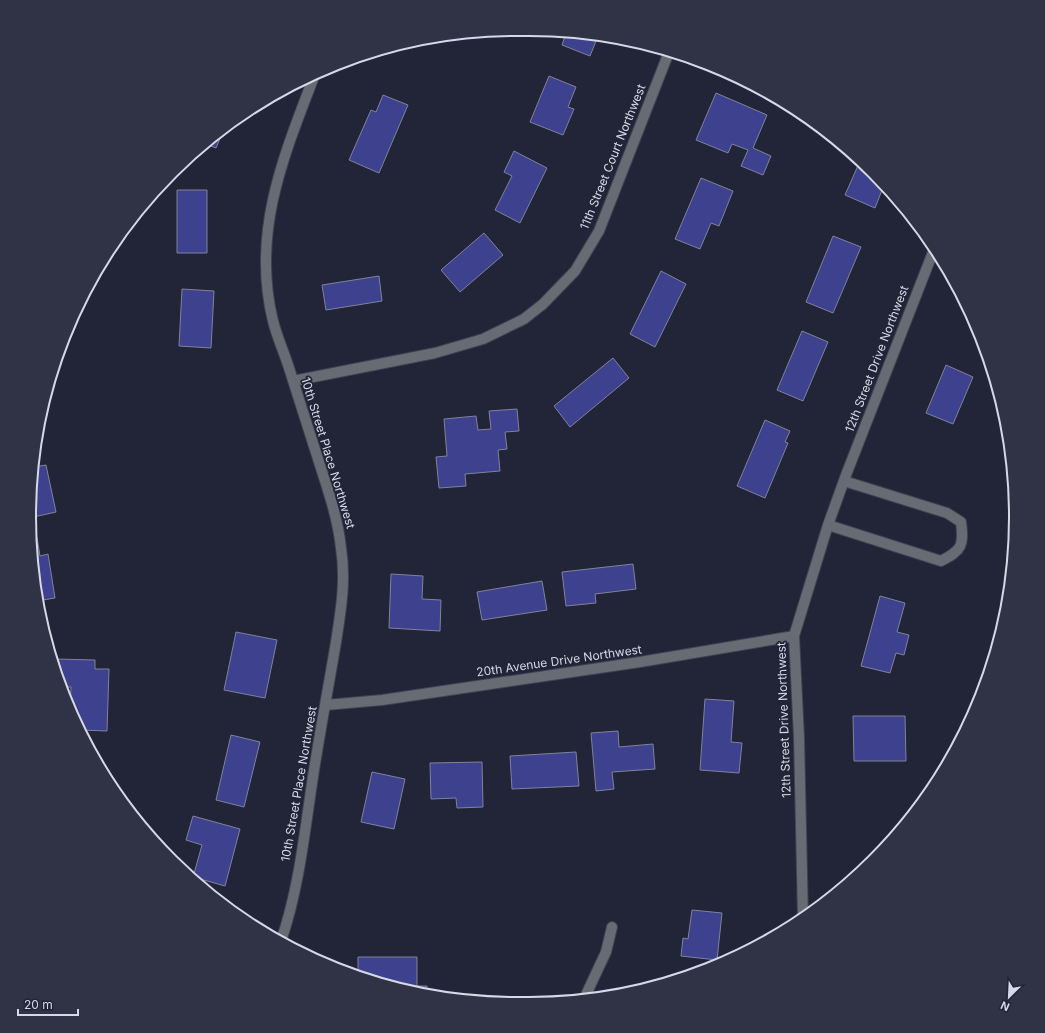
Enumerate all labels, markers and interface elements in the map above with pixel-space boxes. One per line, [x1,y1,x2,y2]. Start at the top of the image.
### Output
street label: 11th Street Court Northwest [576,82,649,232]
street label: 12th Street Drive Northwest [842,283,911,434]
street label: 10th Street Place Northwest [298,375,359,530]
street label: 20th Avenue Drive Northwest [475,641,643,680]
street label: 12th Street Drive Northwest [773,642,794,798]
street label: 10th Street Place Northwest [277,705,320,863]
north arrow [989,977,1029,1017]
scale bar [18,991,78,1017]
text: 20 m [24,997,53,1012]
text: N [998,998,1012,1014]

